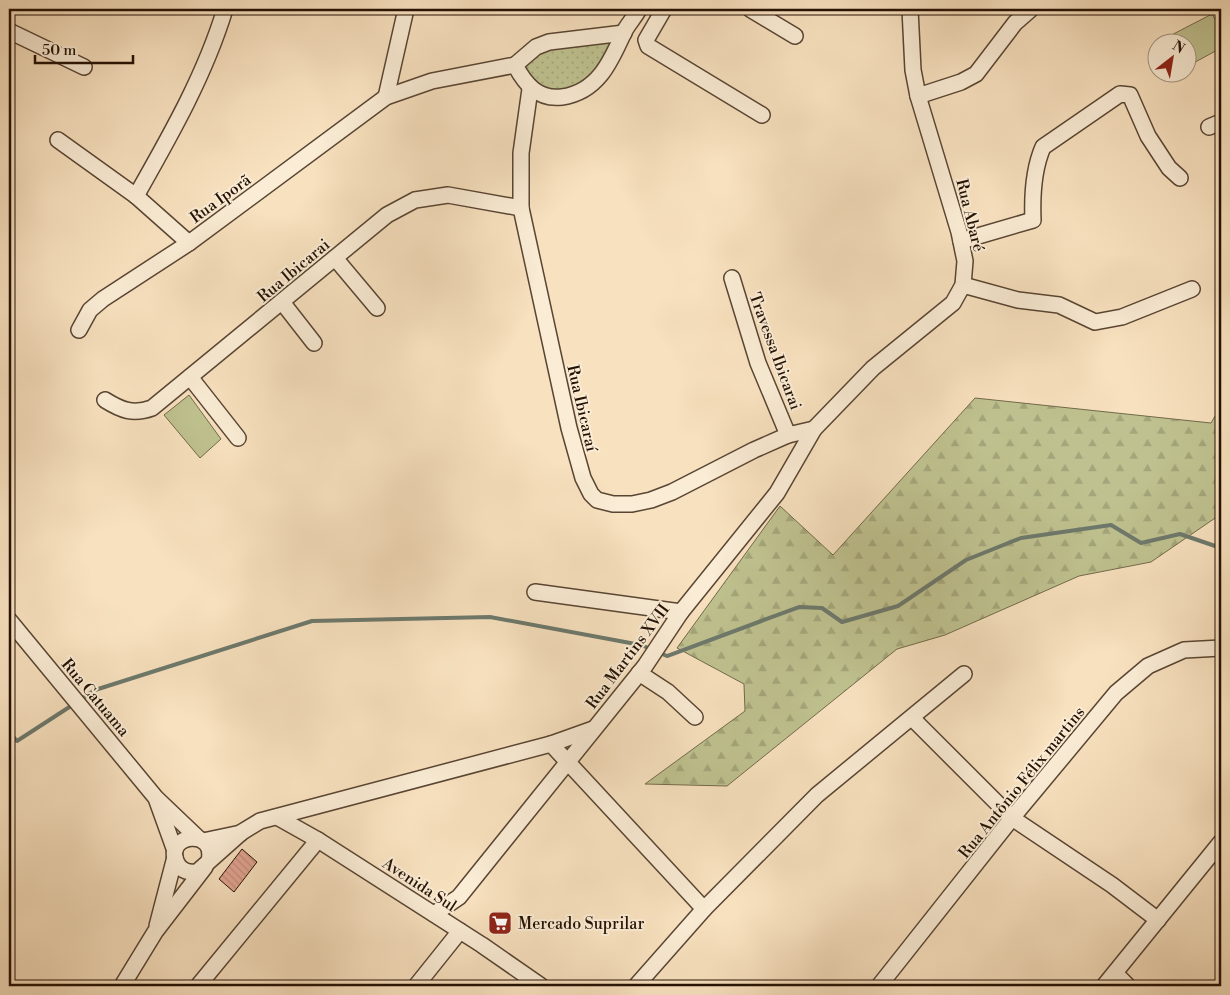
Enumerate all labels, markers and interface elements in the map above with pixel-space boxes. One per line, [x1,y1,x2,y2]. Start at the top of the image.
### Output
scale bar [35,32,132,64]
north arrow [1148,32,1198,82]
text: N [1169,37,1188,58]
text: 50 m [42,41,76,60]
street label: Rua Iporã [186,169,256,228]
street label: Rua Abaré [951,177,989,254]
street label: Rua Ibicarai [253,235,334,307]
street label: Travessa Ibicarai [745,290,806,413]
street label: Rua Ibicaraí [562,363,602,454]
street label: Rua Martins XVII [582,600,674,713]
street label: Rua Catuama [57,655,134,741]
street label: Rua Antônio Félix martins [954,703,1089,863]
street label: Avenida Sul [378,853,460,916]
supermarket icon: Mercado Suprilar [487,910,513,936]
place label: Mercado Suprilar [518,914,644,934]

